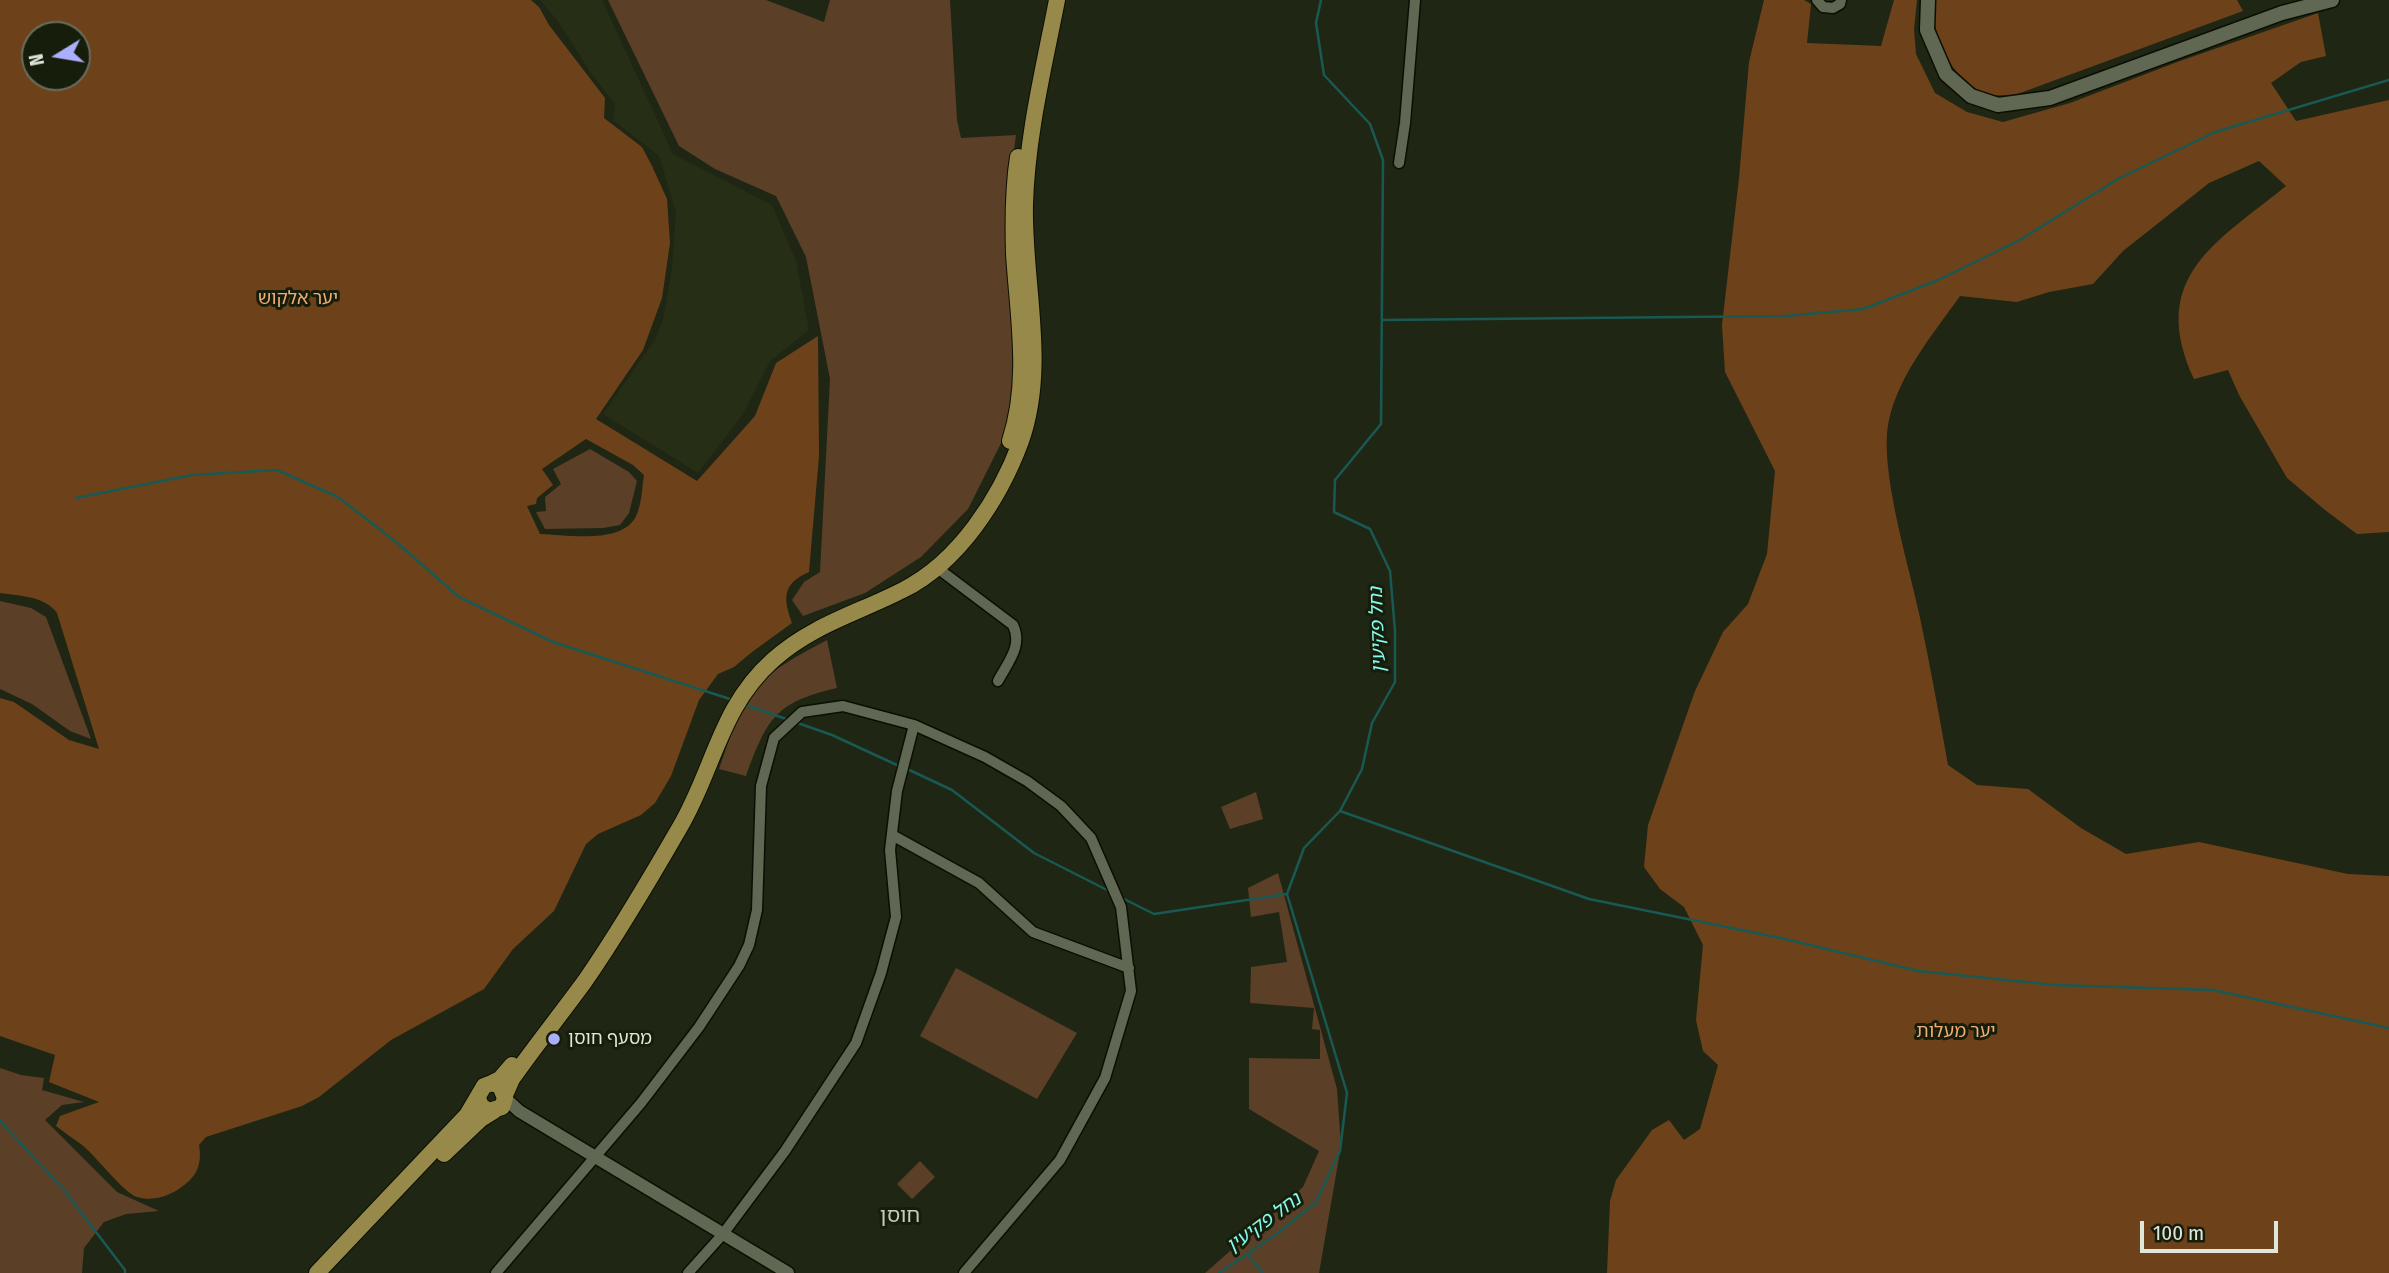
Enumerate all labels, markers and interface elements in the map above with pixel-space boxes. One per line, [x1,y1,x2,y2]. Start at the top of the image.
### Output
north arrow [21,21,91,91]
text: N [24,52,49,68]
park label: יער אלקוש [258,288,338,310]
water label: נחל פקיעין [1365,587,1391,673]
park label: יער מעלות [1916,1021,1996,1043]
place label: מסעף חוסן [568,1028,652,1050]
marker: מסעף חוסן [546,1031,562,1047]
water label: נחל פקיעין [1222,1188,1306,1258]
district label: חוסן [880,1203,920,1229]
scale bar [2144,1206,2282,1250]
text: 100 m [2153,1220,2204,1246]

